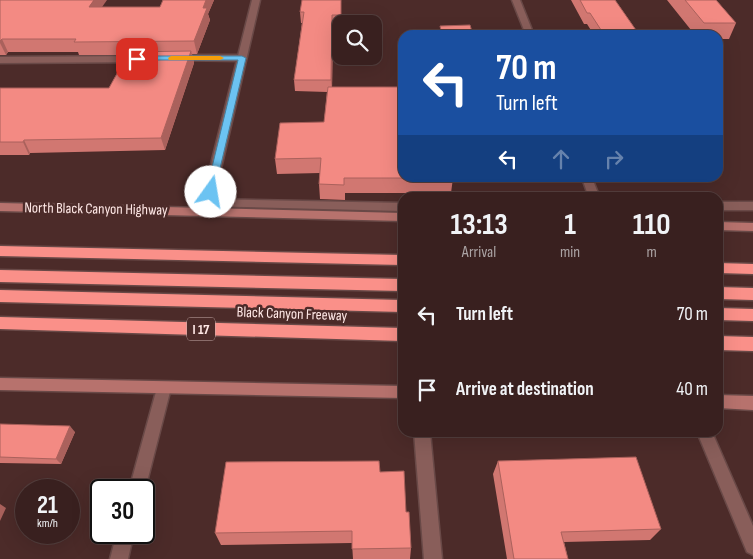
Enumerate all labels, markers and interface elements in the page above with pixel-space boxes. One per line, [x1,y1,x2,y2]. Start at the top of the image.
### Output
map controls [332,15,382,65]
button: search [332,15,382,65]
pin [116,38,158,80]
icon: arrive [123,45,151,73]
text: 70 m [496,47,556,90]
icon: left [413,50,478,115]
text: Turn left [496,90,558,117]
icon: left [494,145,522,173]
icon: ahead [547,145,575,173]
icon: right [600,145,628,173]
position arrow [184,165,236,217]
street label: North Black Canyon Highway [24,198,168,220]
text: 13:13 [450,207,508,243]
text: 1 [564,207,576,243]
text: 110 [633,207,670,243]
text: Arrival [462,243,496,262]
text: min [560,243,580,262]
text: m [646,243,657,262]
icon: left [413,301,441,329]
street label: Black Canyon Freeway [236,303,348,325]
text: Turn left [456,303,513,326]
text: 70 m [677,303,708,326]
road number: I 17 [187,318,215,340]
icon: arrive [413,376,441,404]
text: Arrive at destination [456,378,594,401]
text: 40 m [676,378,708,401]
speed limit sign: 30 [90,479,155,544]
text: 21 [37,490,58,521]
text: km/h [37,516,58,531]

